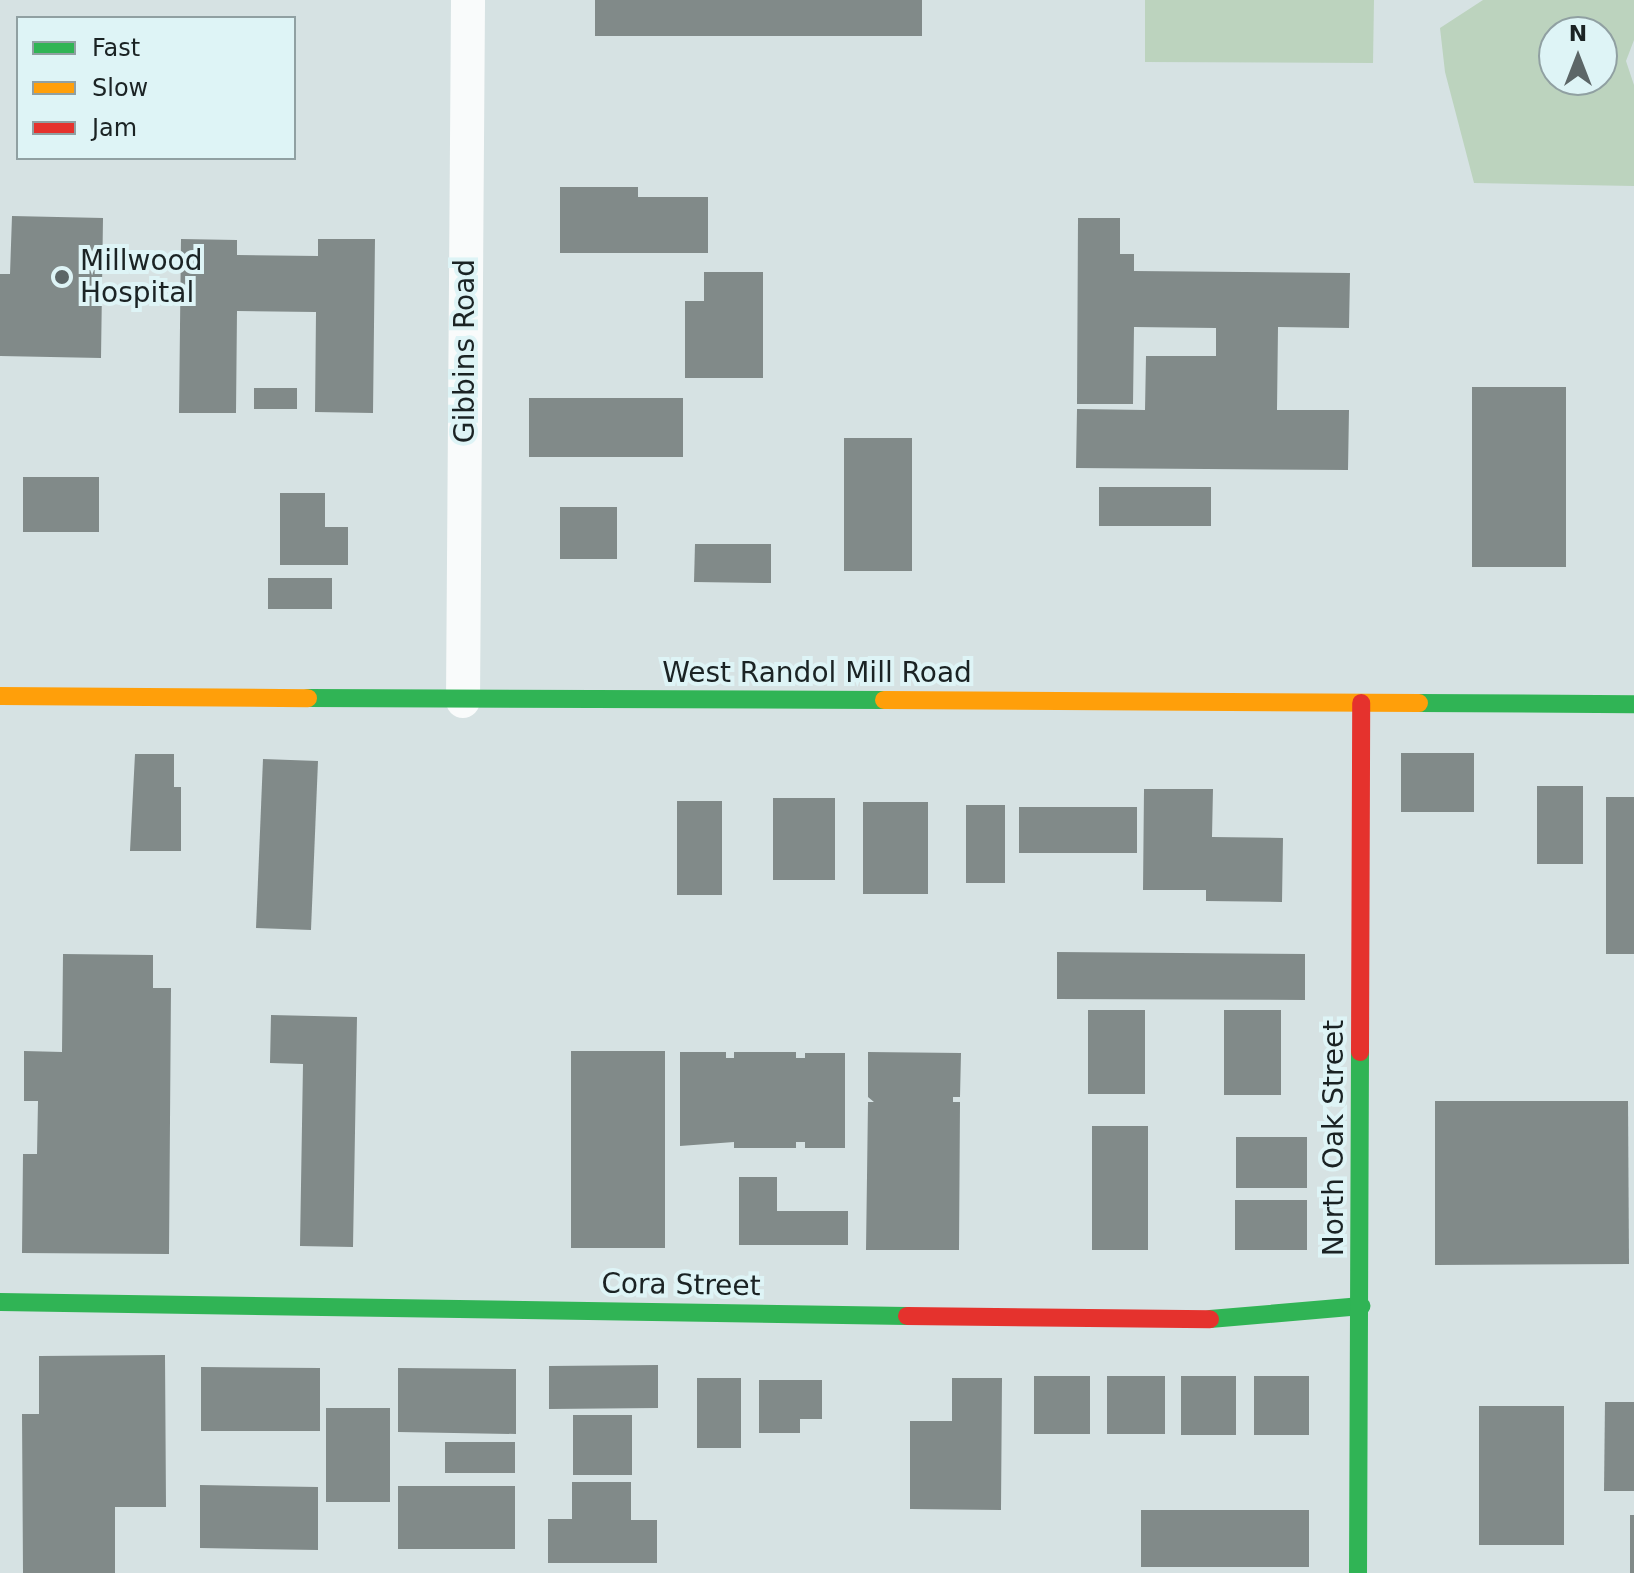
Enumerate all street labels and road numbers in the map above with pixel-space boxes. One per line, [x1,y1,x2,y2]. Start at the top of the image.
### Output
street label: Gibbins Road [448,259,482,443]
street label: West Randol Mill Road [662,656,972,690]
street label: North Oak Street [1317,1020,1351,1256]
street label: Cora Street [601,1267,761,1303]

